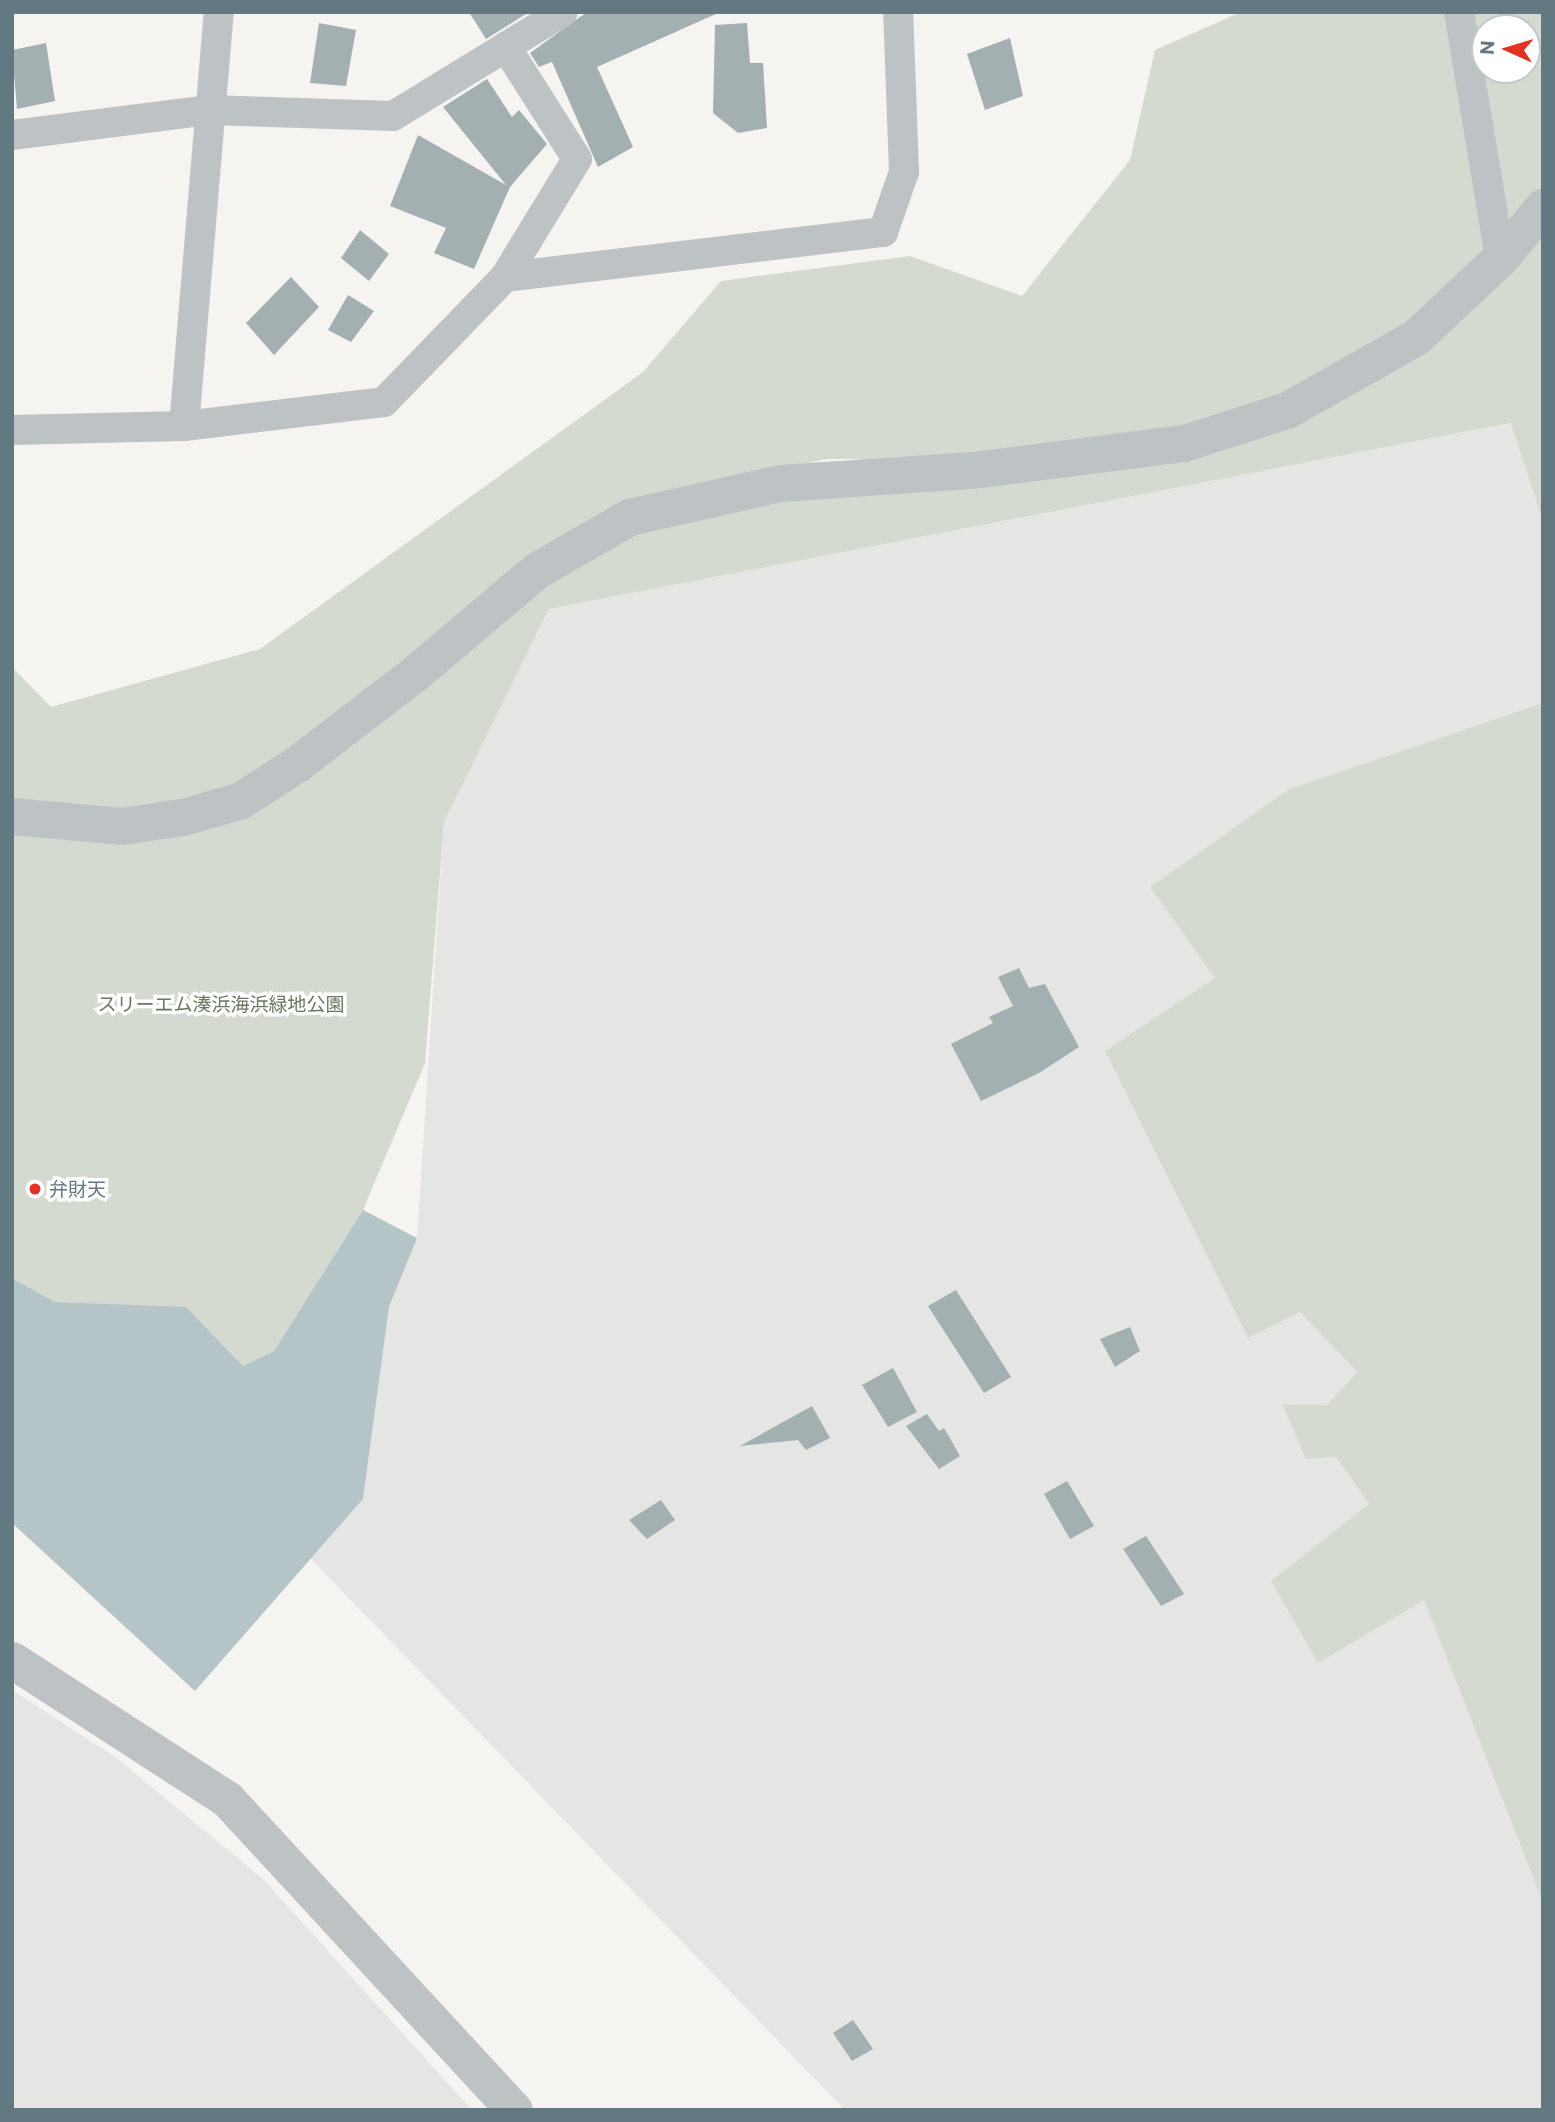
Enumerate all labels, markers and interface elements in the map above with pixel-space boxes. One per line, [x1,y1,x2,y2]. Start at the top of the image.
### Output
north arrow [1471,14,1541,84]
text: N [1475,40,1499,56]
park label: スリーエム湊浜海浜緑地公園 [98,993,344,1015]
place label: 弁財天 [49,1178,106,1200]
marker: 弁財天 [27,1181,43,1197]

